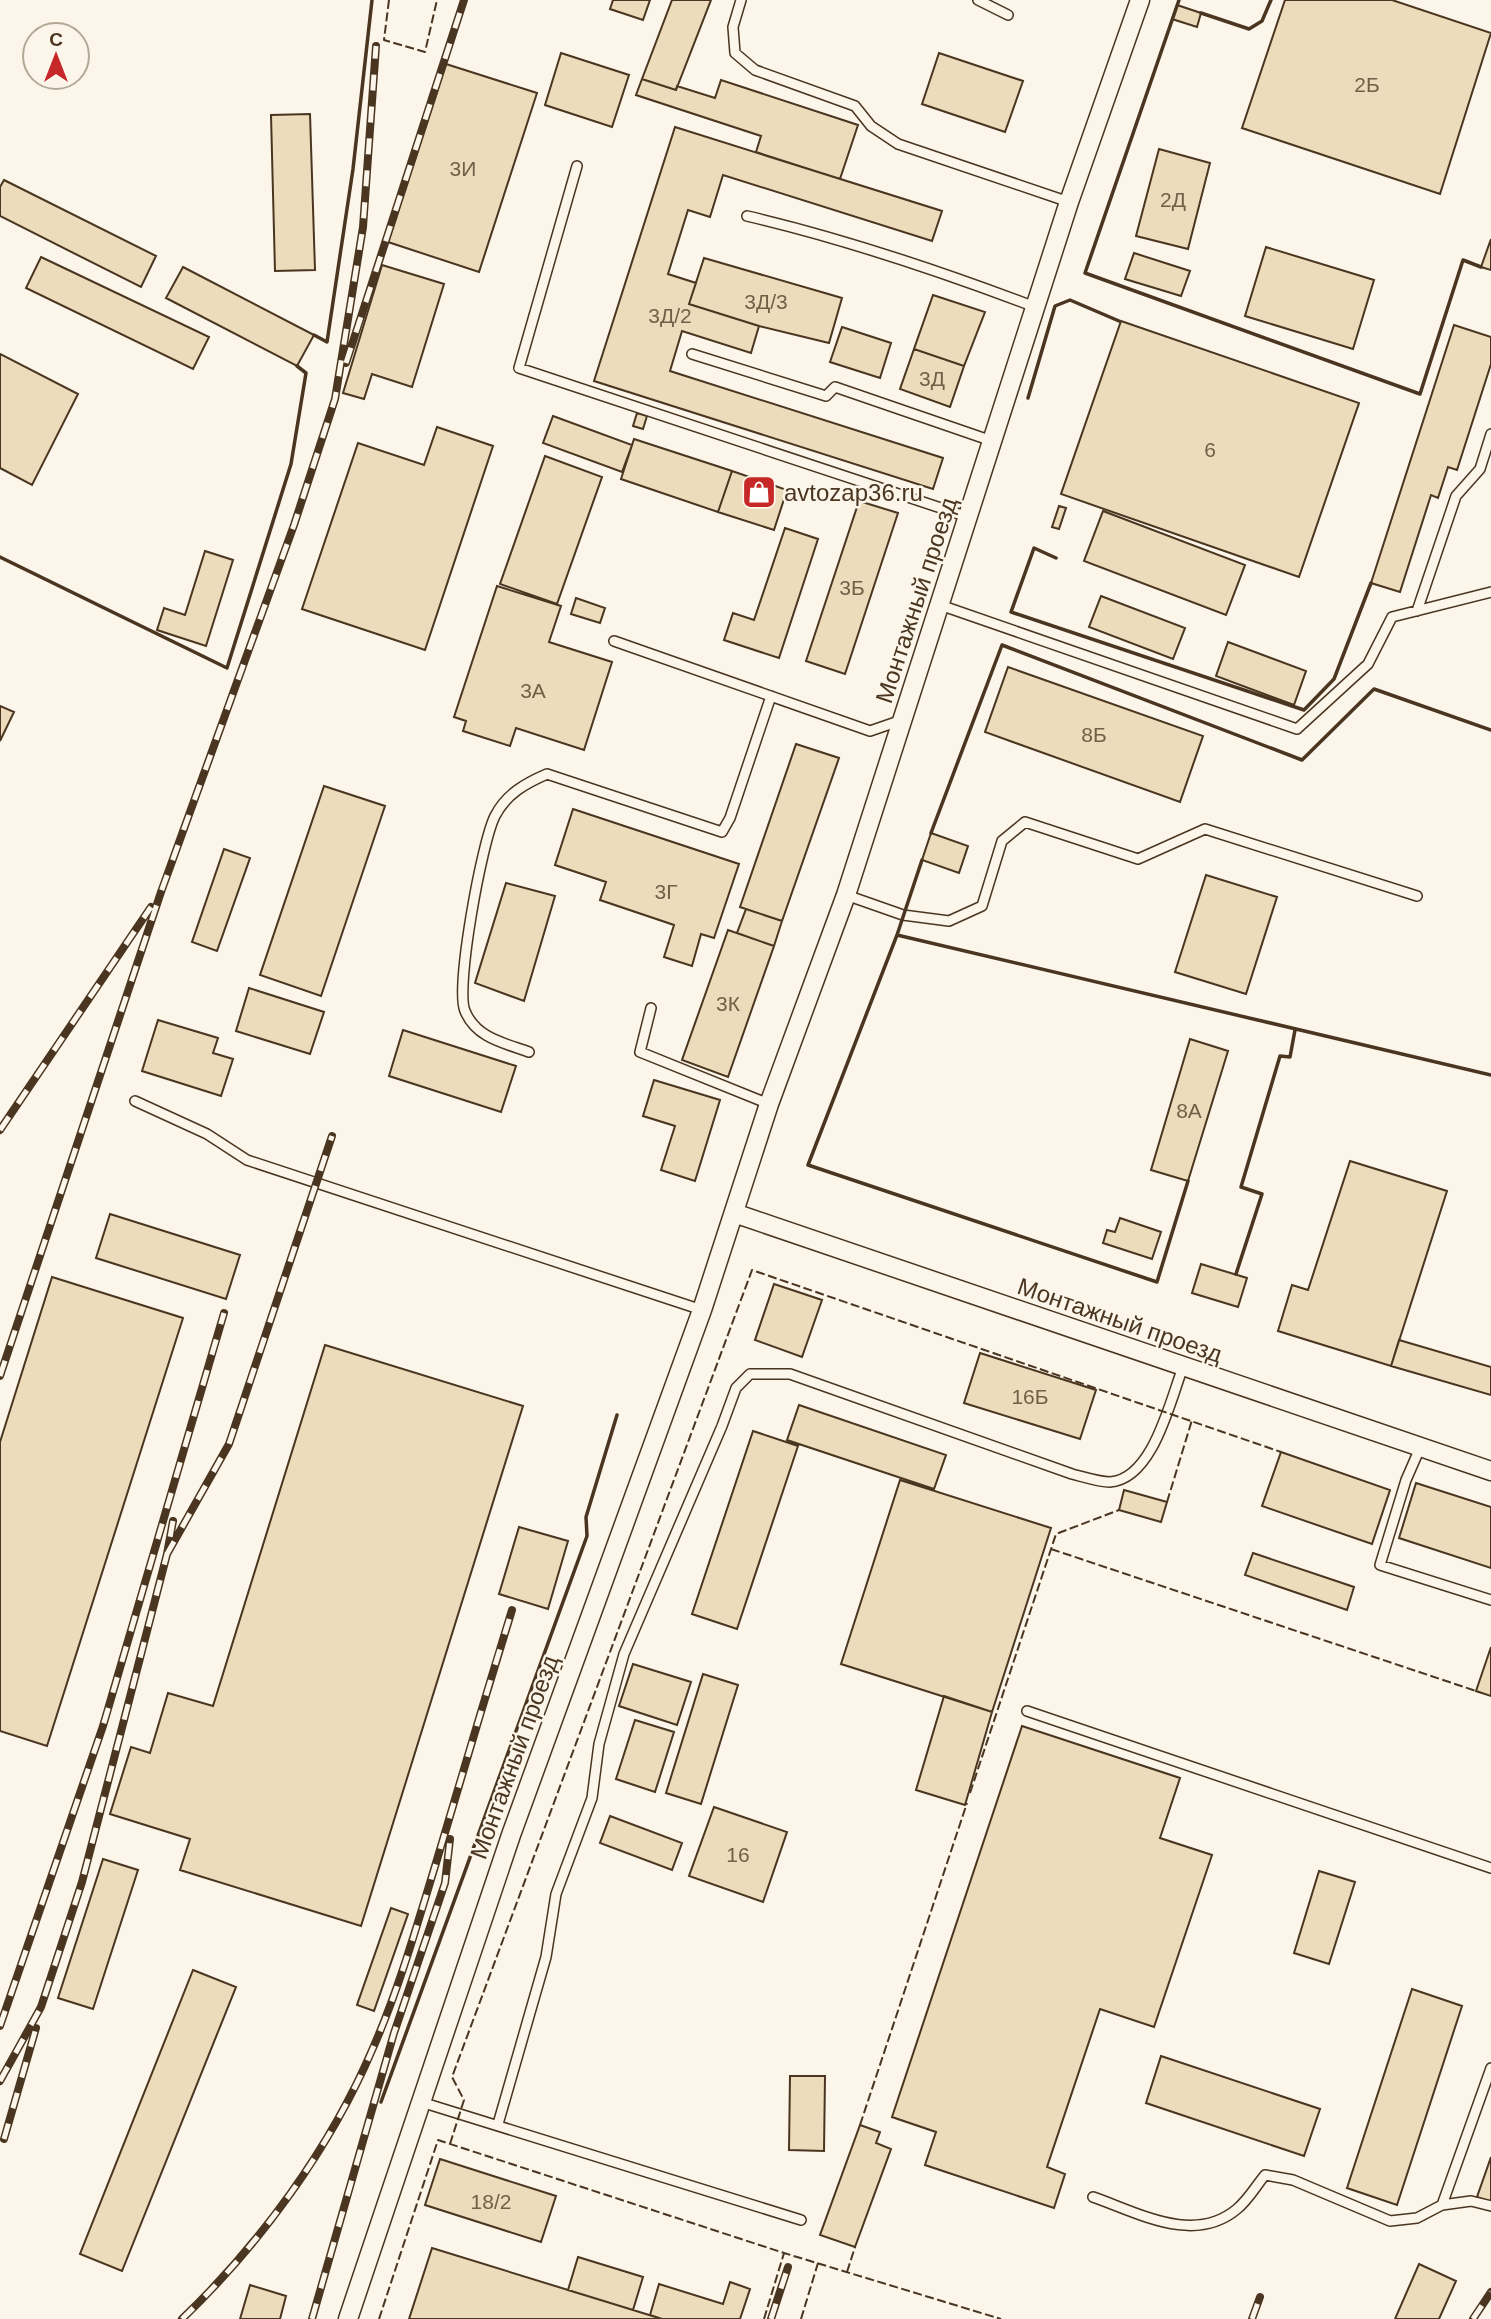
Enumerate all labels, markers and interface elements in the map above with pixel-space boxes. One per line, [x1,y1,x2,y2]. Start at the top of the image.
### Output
north arrow [21,21,91,91]
text: С [49,29,63,50]
house number: 2Б [1354,73,1380,96]
house number: 3И [450,157,476,180]
house number: 2Д [1160,188,1186,211]
house number: 3Д/3 [744,290,788,313]
house number: 3Д/2 [648,304,692,327]
house number: 3Д [919,367,945,390]
house number: 6 [1204,438,1216,461]
shop icon: avtozap36.ru [740,473,778,511]
place label: avtozap36.ru [784,479,923,506]
street label: Монтажный проезд [870,494,962,706]
house number: 3Б [839,576,865,599]
house number: 3А [520,679,546,702]
house number: 8Б [1081,723,1107,746]
house number: 3Г [654,880,678,903]
house number: 3К [716,992,741,1015]
house number: 8А [1176,1099,1202,1122]
street label: Монтажный проезд [1014,1272,1226,1368]
house number: 16Б [1011,1385,1049,1408]
street label: Монтажный проезд [465,1652,563,1862]
house number: 16 [726,1843,750,1866]
house number: 18/2 [471,2190,511,2213]

